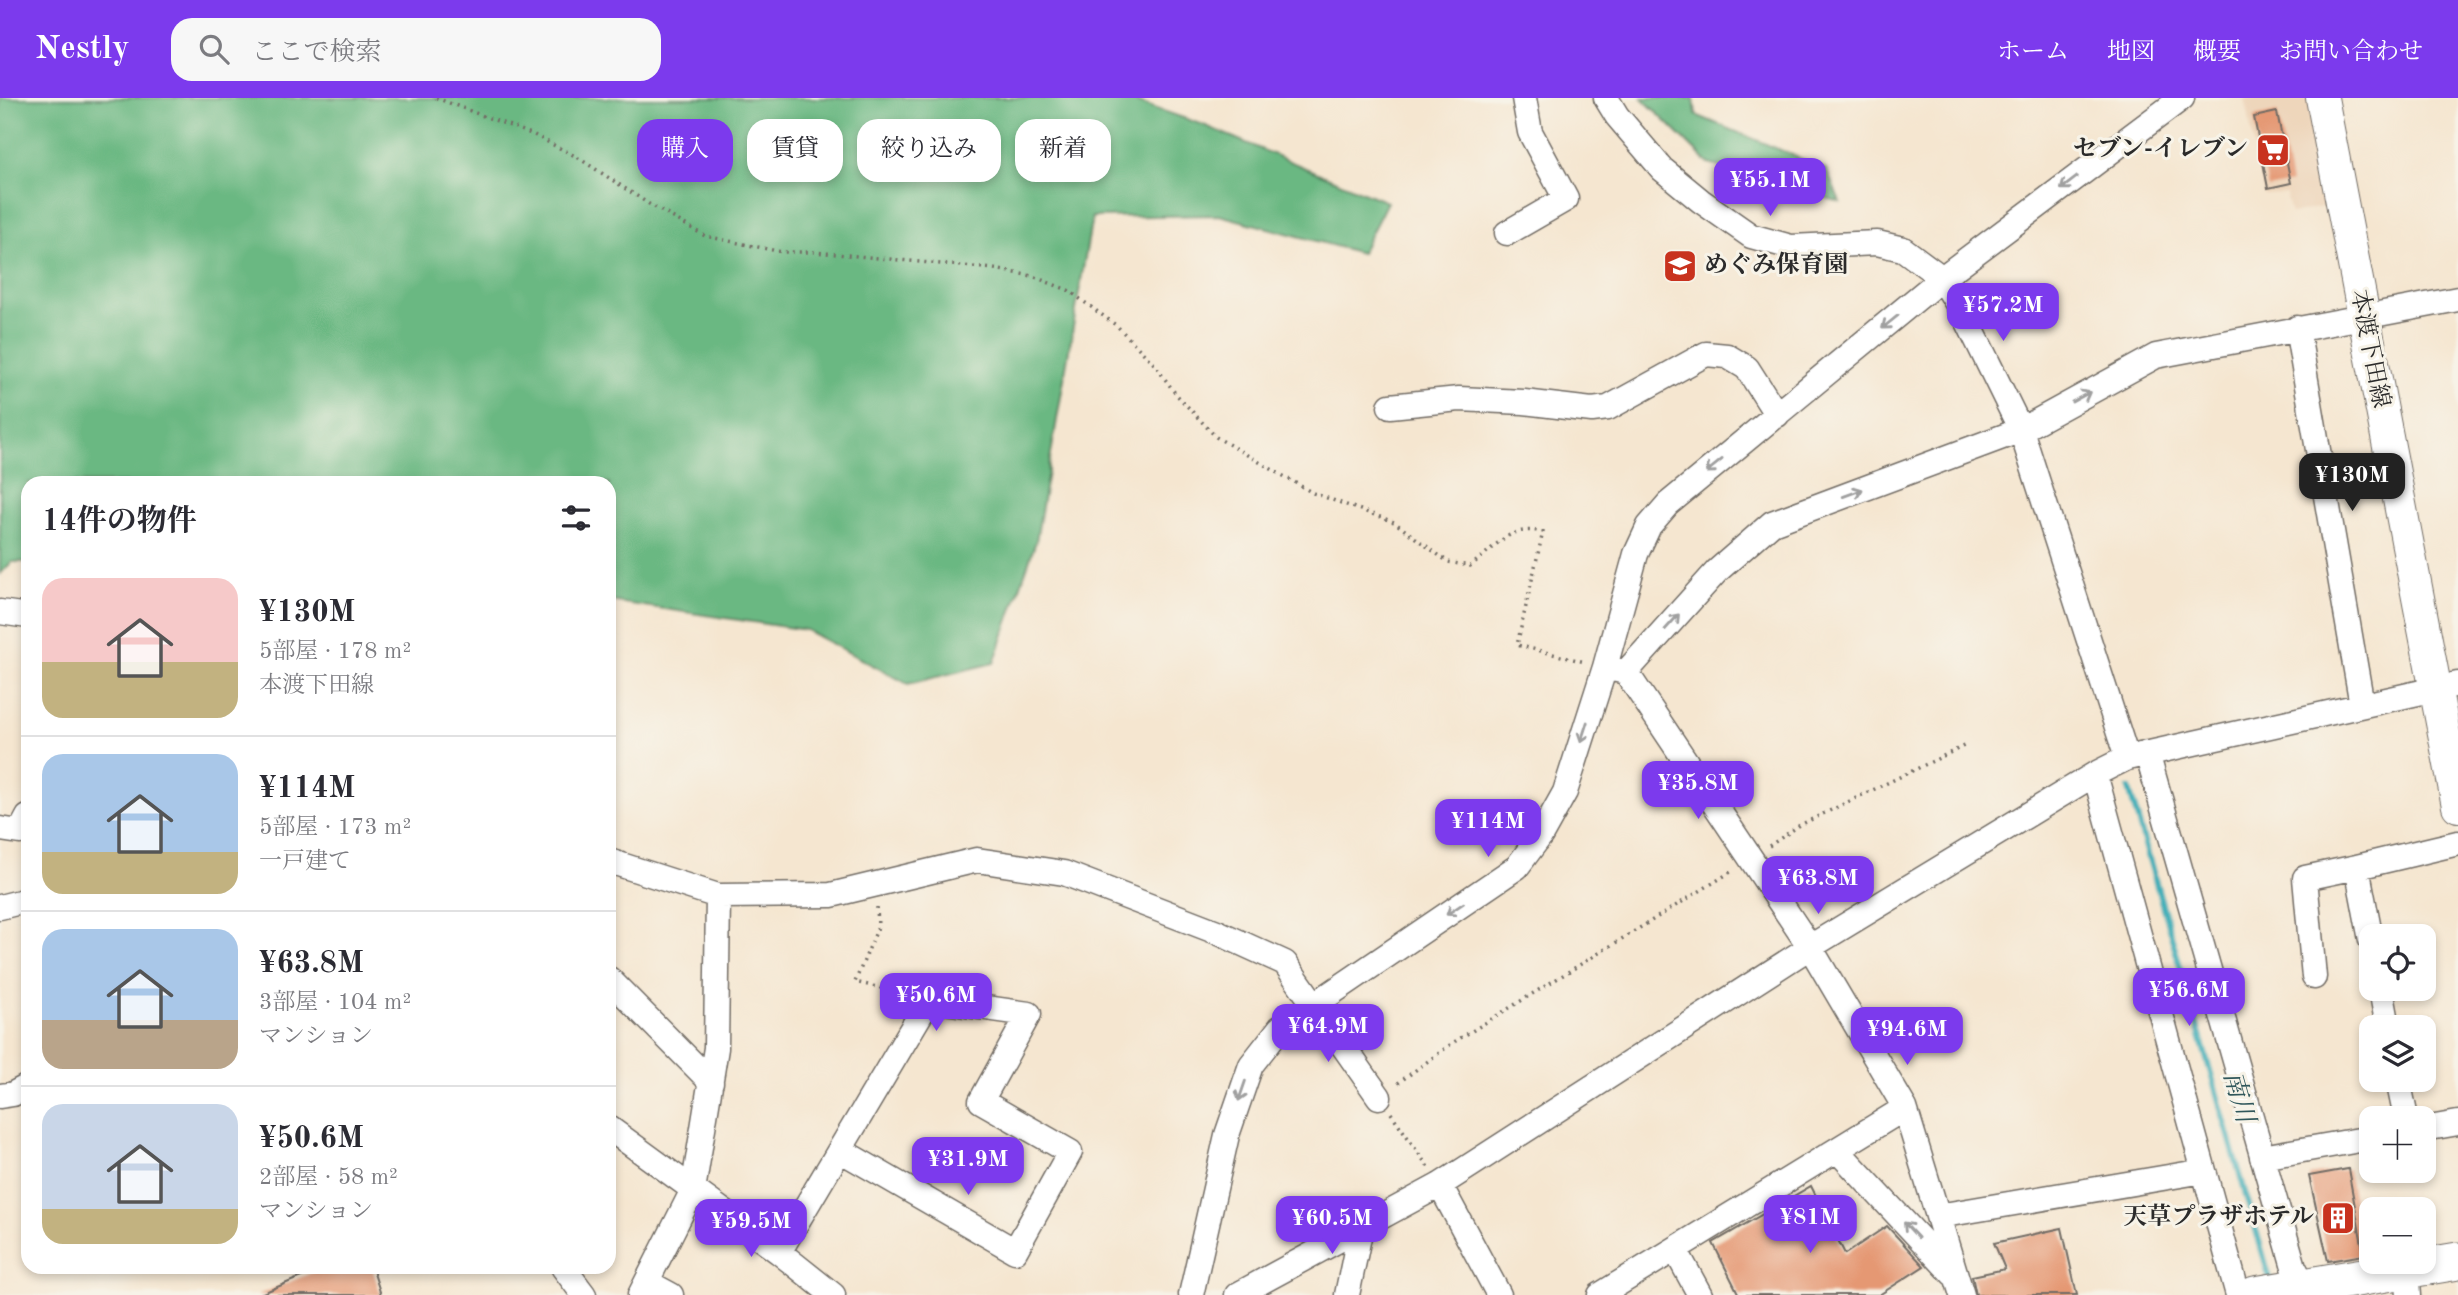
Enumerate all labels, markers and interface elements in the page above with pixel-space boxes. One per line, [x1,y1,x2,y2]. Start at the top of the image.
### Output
search box [171,18,661,81]
icon: search [195,30,233,68]
text: Nestly [35,33,129,66]
text: ここで検索 [251,40,381,66]
text: ホーム [1997,41,2069,65]
text: 地図 [2107,41,2155,65]
text: 概要 [2193,41,2241,65]
text: お問い合わせ [2279,41,2423,65]
chip: 購入 [637,119,733,182]
chip: 賃貸 [747,119,843,182]
chip: 絞り込み [857,119,1001,182]
chip: 新着 [1015,119,1111,182]
supermarket icon: セブン-イレブン [2254,131,2292,169]
place label: セブン-イレブン [2073,135,2248,162]
pin: ¥55.1M [1713,158,1827,218]
text: ¥55.1M [1730,169,1810,192]
one-way arrow [2060,176,2079,191]
school or university icon: めぐみ保育園 [1661,247,1699,285]
place label: めぐみ保育園 [1704,251,1848,278]
pin: ¥57.2M [1946,284,2060,343]
street label: 本渡下田線 [2346,287,2395,410]
text: ¥57.2M [1963,294,2043,317]
one-way arrow [1881,314,1899,329]
one-way arrow [2070,390,2090,404]
pin: ¥130M [2303,454,2401,513]
one-way arrow [1705,458,1723,474]
text: ¥130M [2315,464,2389,487]
one-way arrow [1842,486,1864,498]
icon: filters [557,499,595,537]
text: 14件の物件 [42,507,197,537]
text: ¥130M [259,598,355,628]
icon: home [98,606,182,690]
one-way arrow [1663,613,1679,631]
text: 5部屋 · 178 m² [259,640,411,663]
text: 本渡下田線 [259,674,374,697]
one-way arrow [1577,721,1590,743]
pin: ¥35.8M [1641,762,1755,821]
text: ¥35.8M [1658,772,1738,795]
text: ¥114M [259,774,355,804]
icon: home [98,782,182,866]
pin: ¥114M [1439,800,1537,859]
text: ¥114M [1451,810,1525,833]
text: 5部屋 · 173 m² [259,816,411,839]
text: 一戸建て [259,850,351,873]
pin: ¥63.8M [1761,856,1875,916]
text: ¥63.8M [1778,867,1858,890]
one-way arrow [1446,902,1465,917]
map controls [2359,924,2436,1274]
button: locate [2359,924,2436,1001]
text: ¥63.8M [259,949,364,979]
icon: home [98,957,182,1041]
pin: ¥56.6M [2132,968,2246,1028]
pin: ¥50.6M [879,974,993,1033]
text: ¥56.6M [2149,979,2229,1002]
text: ¥50.6M [896,984,976,1007]
text: 3部屋 · 104 m² [259,991,411,1014]
pin: ¥64.9M [1271,1004,1385,1064]
pin: ¥94.6M [1850,1007,1964,1067]
text: ¥64.9M [1288,1015,1368,1038]
button: layers [2359,1015,2436,1092]
text: ¥94.6M [1867,1018,1947,1041]
text: マンション [259,1025,373,1048]
water label: 南川 [2218,1068,2260,1128]
one-way arrow [1235,1080,1247,1102]
button: + [2359,1106,2436,1183]
text: ¥50.6M [259,1124,364,1154]
icon: home [98,1132,182,1216]
pin: ¥31.9M [911,1138,1025,1197]
text: ¥31.9M [928,1148,1008,1171]
text: 2部屋 · 58 m² [259,1166,398,1189]
pin: ¥60.5M [1275,1196,1389,1256]
pin: ¥81M [1769,1196,1851,1255]
button: − [2359,1197,2436,1274]
building icon: 天草プラザホテル [2319,1199,2357,1237]
text: マンション [259,1200,373,1223]
pin: ¥59.5M [694,1200,808,1259]
place label: 天草プラザホテル [2123,1203,2314,1230]
text: ¥81M [1780,1206,1840,1229]
text: ¥60.5M [1292,1207,1372,1230]
text: ¥59.5M [711,1210,791,1233]
one-way arrow [1903,1222,1920,1239]

